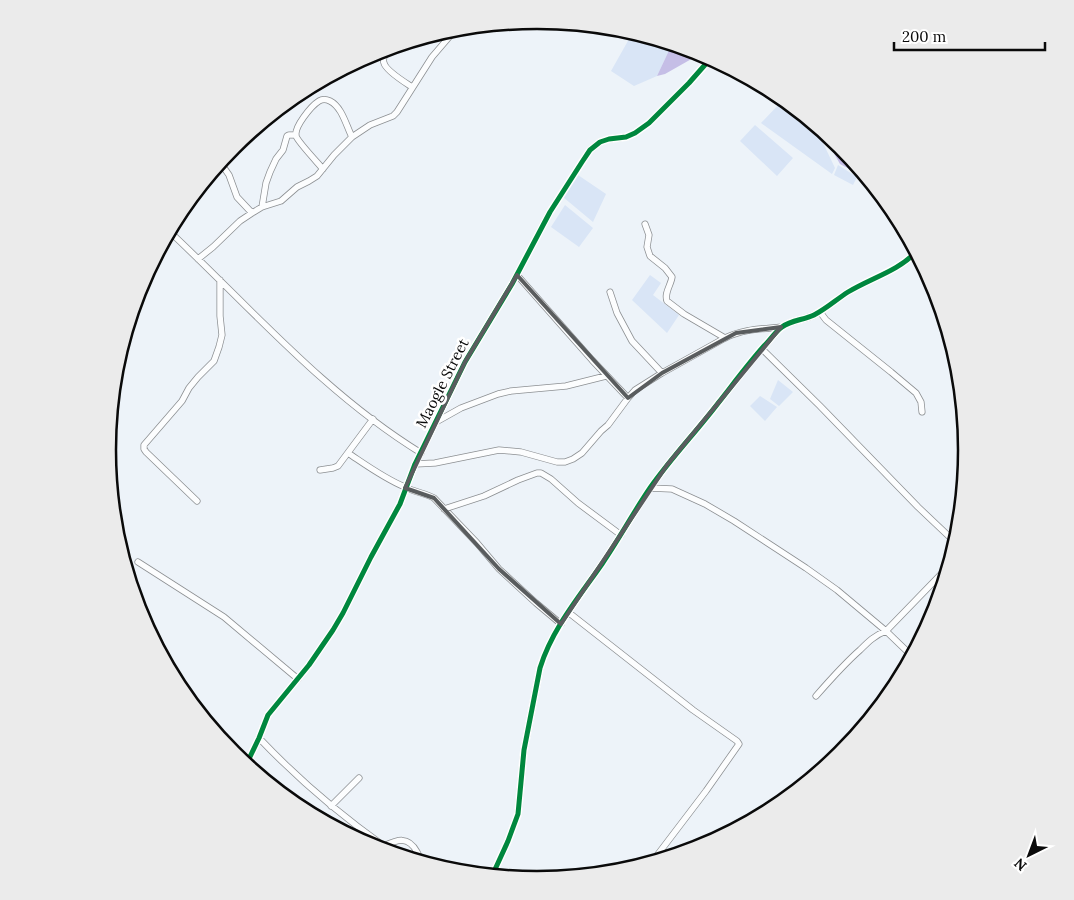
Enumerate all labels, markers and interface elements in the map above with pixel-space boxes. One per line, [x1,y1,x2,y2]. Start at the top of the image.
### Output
scale bar [894,20,1045,52]
text: 200 m [902,27,946,46]
street label: Maogle Street [411,335,473,431]
north arrow [1004,830,1054,880]
text: N [1010,854,1030,875]

